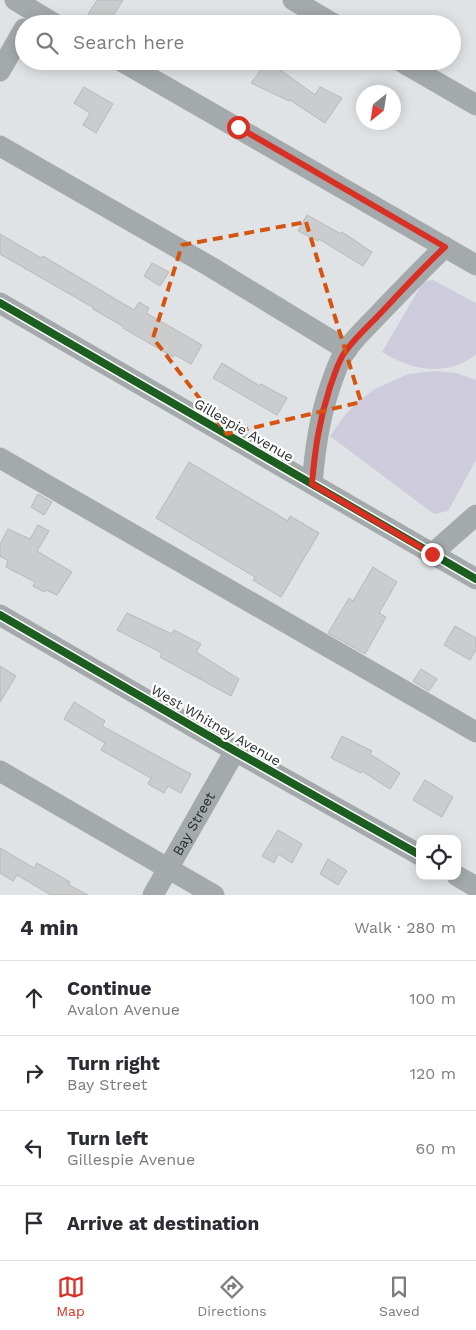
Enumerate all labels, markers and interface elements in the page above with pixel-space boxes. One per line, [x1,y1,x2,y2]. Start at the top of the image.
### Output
search box [15,15,461,70]
icon: search [33,29,61,57]
text: Search here [73,31,184,54]
north arrow [356,85,401,130]
route start [227,116,250,139]
street label: Gillespie Avenue [191,395,297,465]
route end [421,543,444,566]
street label: West Whitney Avenue [148,681,284,769]
street label: Bay Street [169,789,218,858]
map controls [416,835,461,880]
button: locate [416,835,461,880]
text: 4 min [20,915,78,940]
text: Walk · 280 m [354,918,456,937]
text: Continue [67,977,151,1000]
icon: ahead [20,984,48,1012]
text: 100 m [409,989,456,1008]
text: Avalon Avenue [67,1000,180,1019]
text: Turn right [67,1052,160,1075]
icon: right [20,1059,48,1087]
text: 120 m [410,1064,456,1083]
text: Bay Street [67,1075,148,1094]
text: Turn left [67,1127,148,1150]
icon: left [20,1134,48,1162]
text: 60 m [416,1139,456,1158]
text: Gillespie Avenue [67,1150,195,1169]
icon: arrive [20,1209,48,1237]
text: Arrive at destination [67,1212,259,1235]
tab: Map [56,1273,85,1319]
tab: Directions [197,1273,267,1319]
tab: Saved [379,1273,420,1319]

